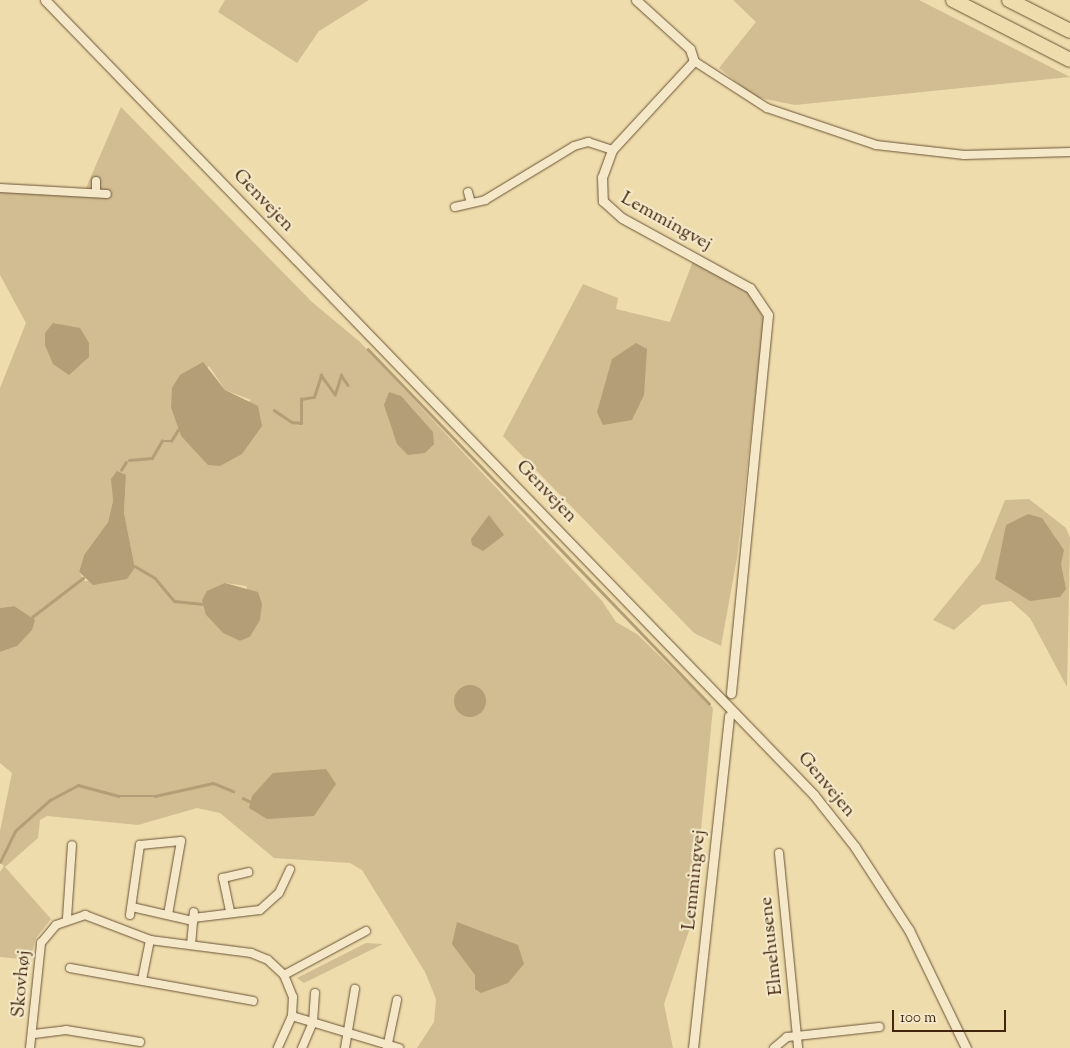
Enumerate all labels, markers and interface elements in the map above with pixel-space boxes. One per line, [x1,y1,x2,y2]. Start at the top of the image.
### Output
street label: Genvejen [228,165,298,237]
street label: Lemmingvej [616,188,716,256]
street label: Genvejen [511,456,581,528]
street label: Genvejen [792,748,860,822]
street label: Lemmingvej [678,829,712,931]
street label: Elmehusene [755,895,789,997]
street label: Skovhøj [8,949,36,1019]
scale bar [895,1000,1009,1032]
text: 100 m [900,1008,936,1029]

